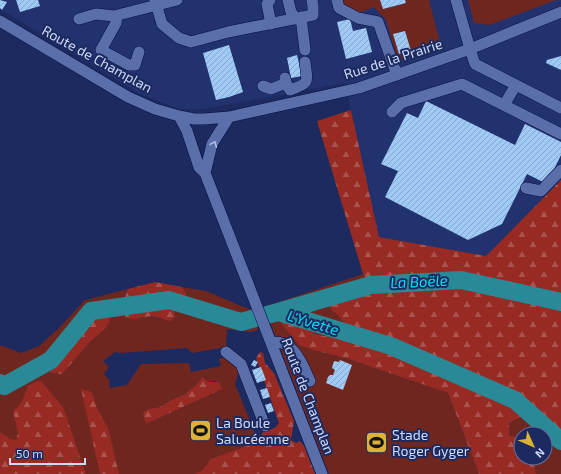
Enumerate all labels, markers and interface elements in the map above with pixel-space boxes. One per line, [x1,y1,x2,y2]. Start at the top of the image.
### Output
street label: Route de Champlan [39,21,155,96]
street label: Rue de la Prairie [341,35,444,82]
one-way arrow [209,140,217,147]
water label: La Boële [390,271,448,292]
water label: L'Yvette [285,306,341,338]
street label: Route de Champlan [278,335,338,456]
place label: La Boule Salucéenne [216,414,289,447]
sports icon: La Boule Salucéenne [188,418,214,444]
place label: Stade Roger Gyger [392,426,470,459]
north arrow [513,426,553,466]
sports icon: Stade Roger Gyger [364,430,390,456]
scale bar [10,440,85,466]
text: 50 m [16,446,43,460]
text: N [533,446,548,461]

